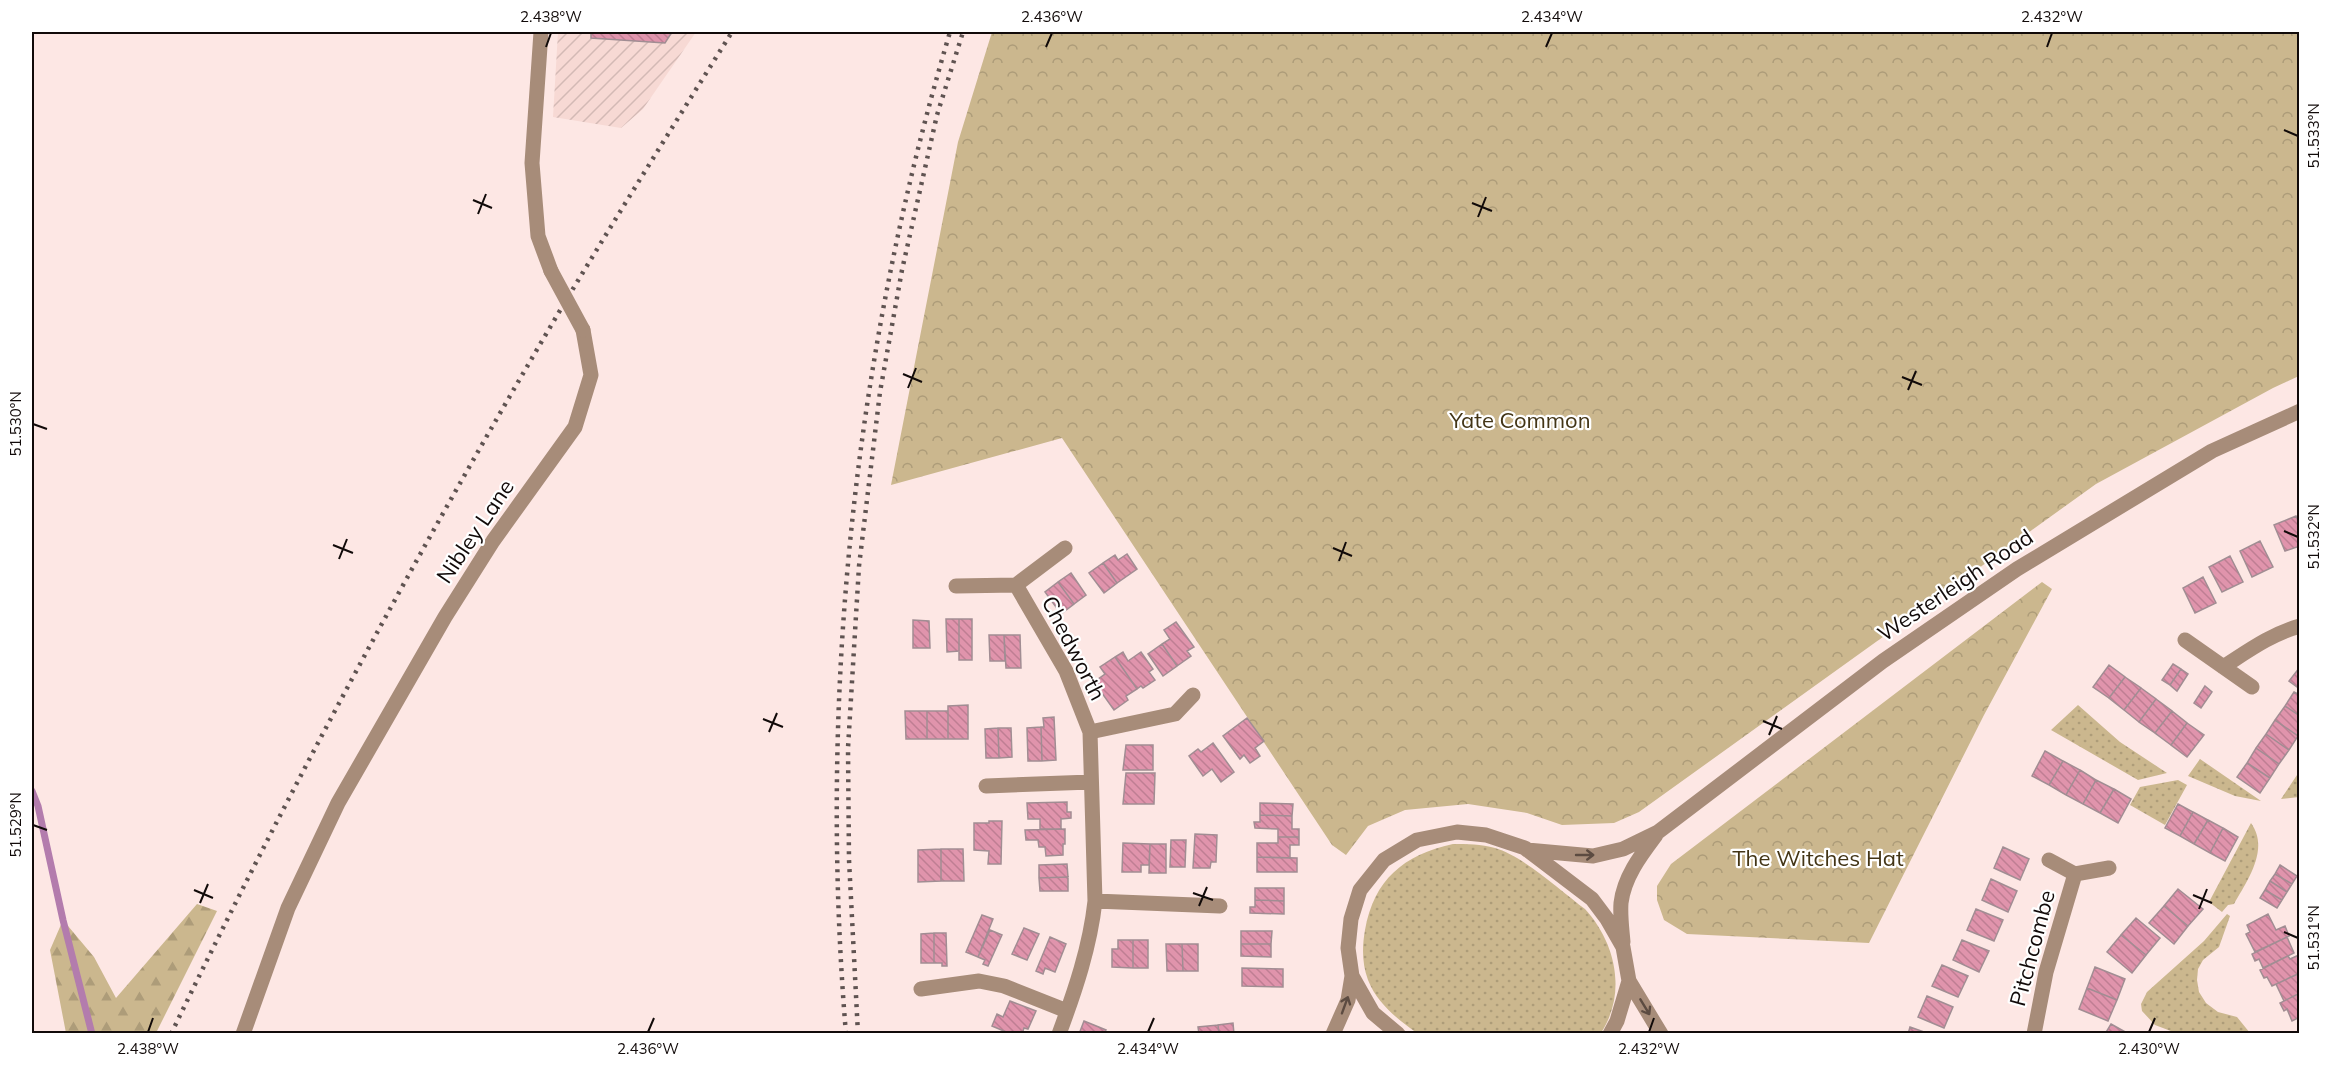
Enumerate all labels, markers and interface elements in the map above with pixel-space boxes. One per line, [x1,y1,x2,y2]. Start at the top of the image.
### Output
text: 2.438°W [520,7,582,26]
text: 2.436°W [1021,7,1083,26]
text: 2.434°W [1521,7,1583,26]
text: 2.432°W [2021,7,2083,26]
text: 51.533°N [2304,103,2323,169]
text: 51.530°N [6,391,25,457]
park label: Yate Common [1448,406,1591,434]
street label: Nibley Lane [430,474,520,588]
text: 51.532°N [2304,504,2323,570]
street label: Westerleigh Road [1872,523,2038,647]
street label: Chedworth [1036,591,1112,705]
text: 51.529°N [6,792,25,858]
park label: The Witches Hat [1732,844,1904,872]
one-way arrow [1575,849,1595,861]
street label: Pitchcombe [2003,887,2061,1009]
text: 51.531°N [2304,905,2323,971]
one-way arrow [1341,997,1352,1015]
one-way arrow [1640,998,1652,1015]
text: 2.438°W [117,1039,179,1058]
text: 2.436°W [617,1039,679,1058]
text: 2.434°W [1117,1039,1179,1058]
text: 2.432°W [1618,1039,1680,1058]
text: 2.430°W [2118,1039,2180,1058]

